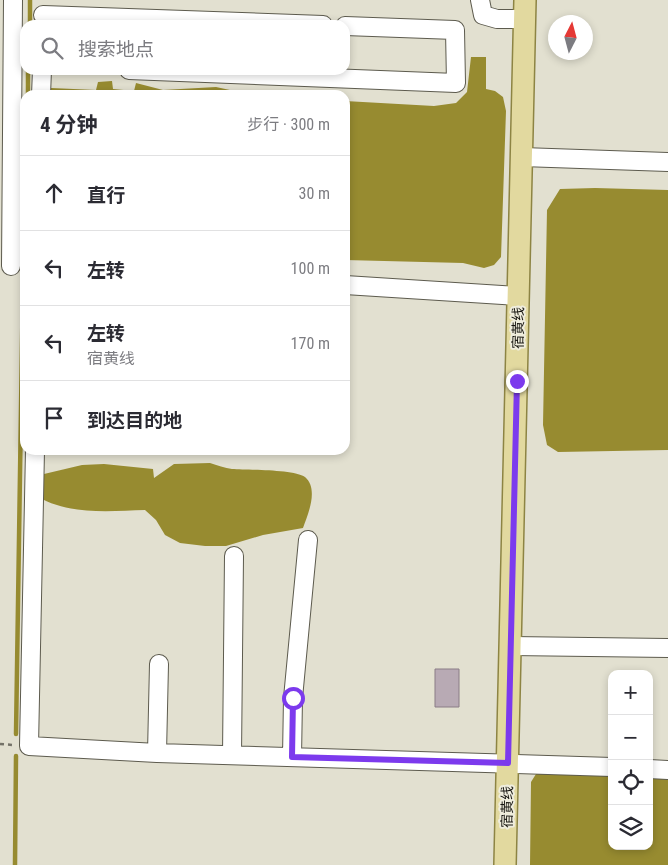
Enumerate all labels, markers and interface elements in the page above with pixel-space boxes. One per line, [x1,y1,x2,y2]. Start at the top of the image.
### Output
north arrow [548,15,593,60]
search box [20,20,350,75]
icon: search [38,34,66,62]
text: 搜索地点 [78,38,154,61]
text: 4 分钟 [40,113,97,137]
text: 步行 · 300 m [247,115,330,134]
icon: ahead [40,179,68,207]
text: 直行 [87,184,125,207]
text: 30 m [298,184,330,203]
icon: left [40,254,68,282]
text: 左转 [87,259,125,282]
text: 100 m [291,259,330,278]
street label: 宿黄线 [510,307,526,349]
text: 左转 [87,322,125,345]
icon: left [40,329,68,357]
text: 170 m [291,334,330,353]
text: 宿黄线 [87,349,135,368]
route end [506,370,529,393]
icon: arrive [40,404,68,432]
text: 到达目的地 [87,409,182,432]
map controls [608,670,653,850]
button: + [608,670,653,715]
route start [282,687,305,710]
button: − [608,715,653,760]
button: locate [608,760,653,805]
street label: 宿黄线 [499,786,515,828]
button: layers [608,805,653,850]

